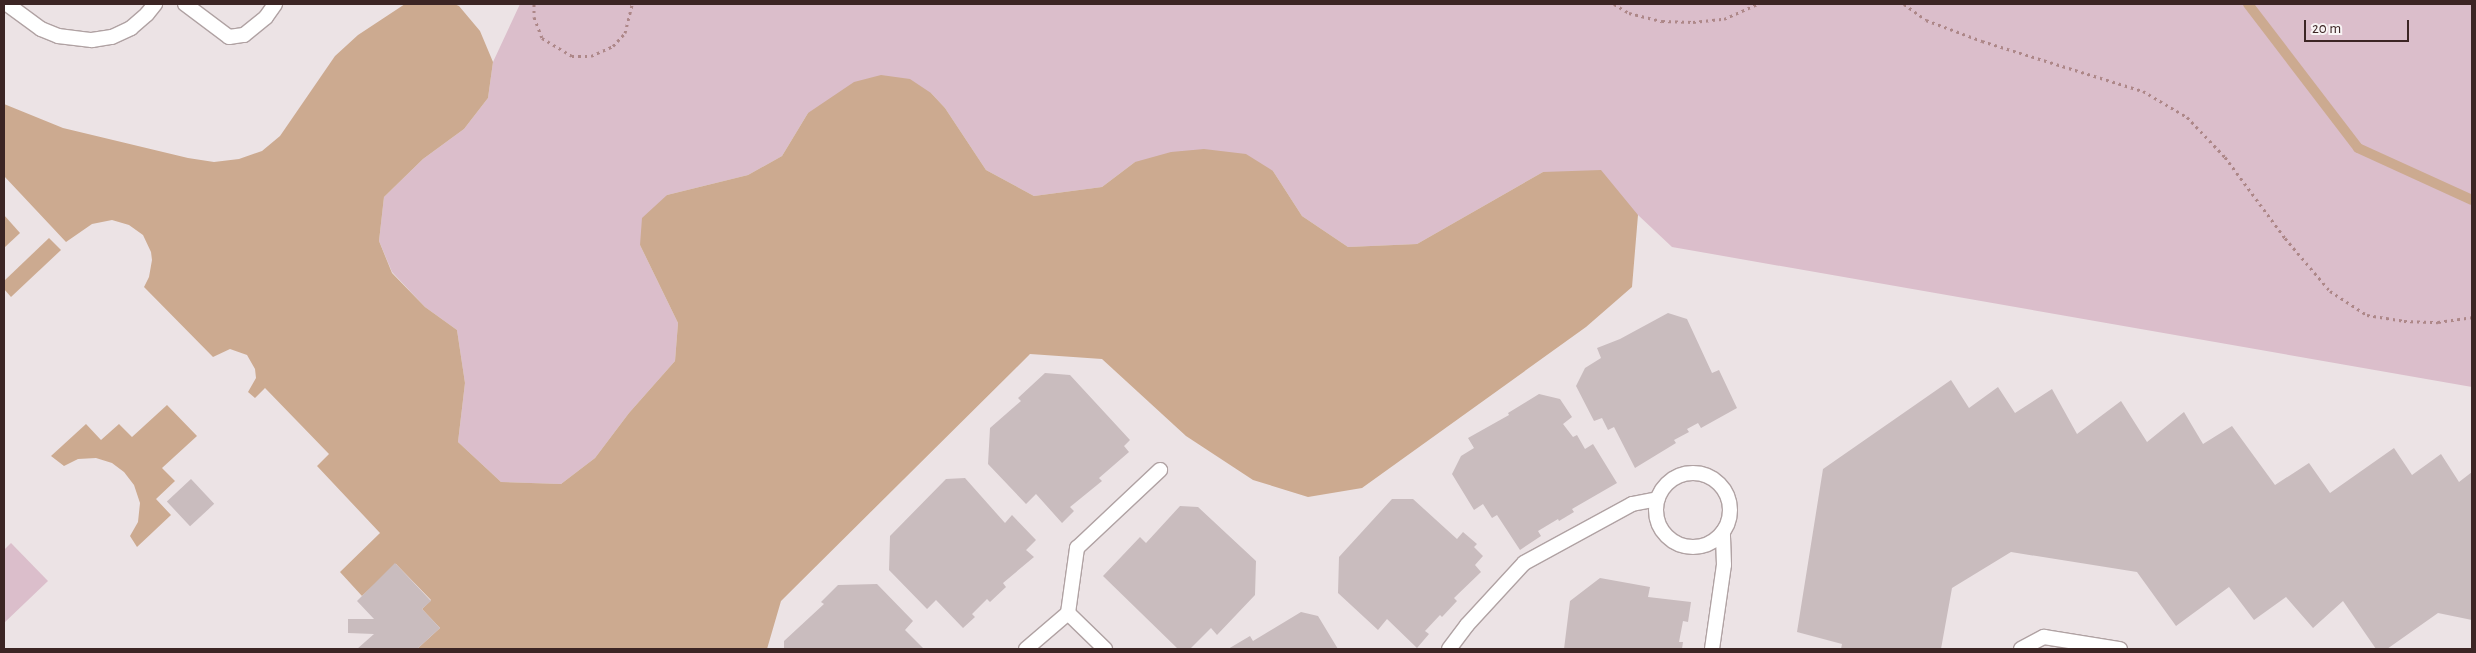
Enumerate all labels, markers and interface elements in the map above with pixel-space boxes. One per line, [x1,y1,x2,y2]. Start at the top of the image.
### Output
scale bar [2306,10,2411,42]
text: 20 m [2312,21,2341,36]

